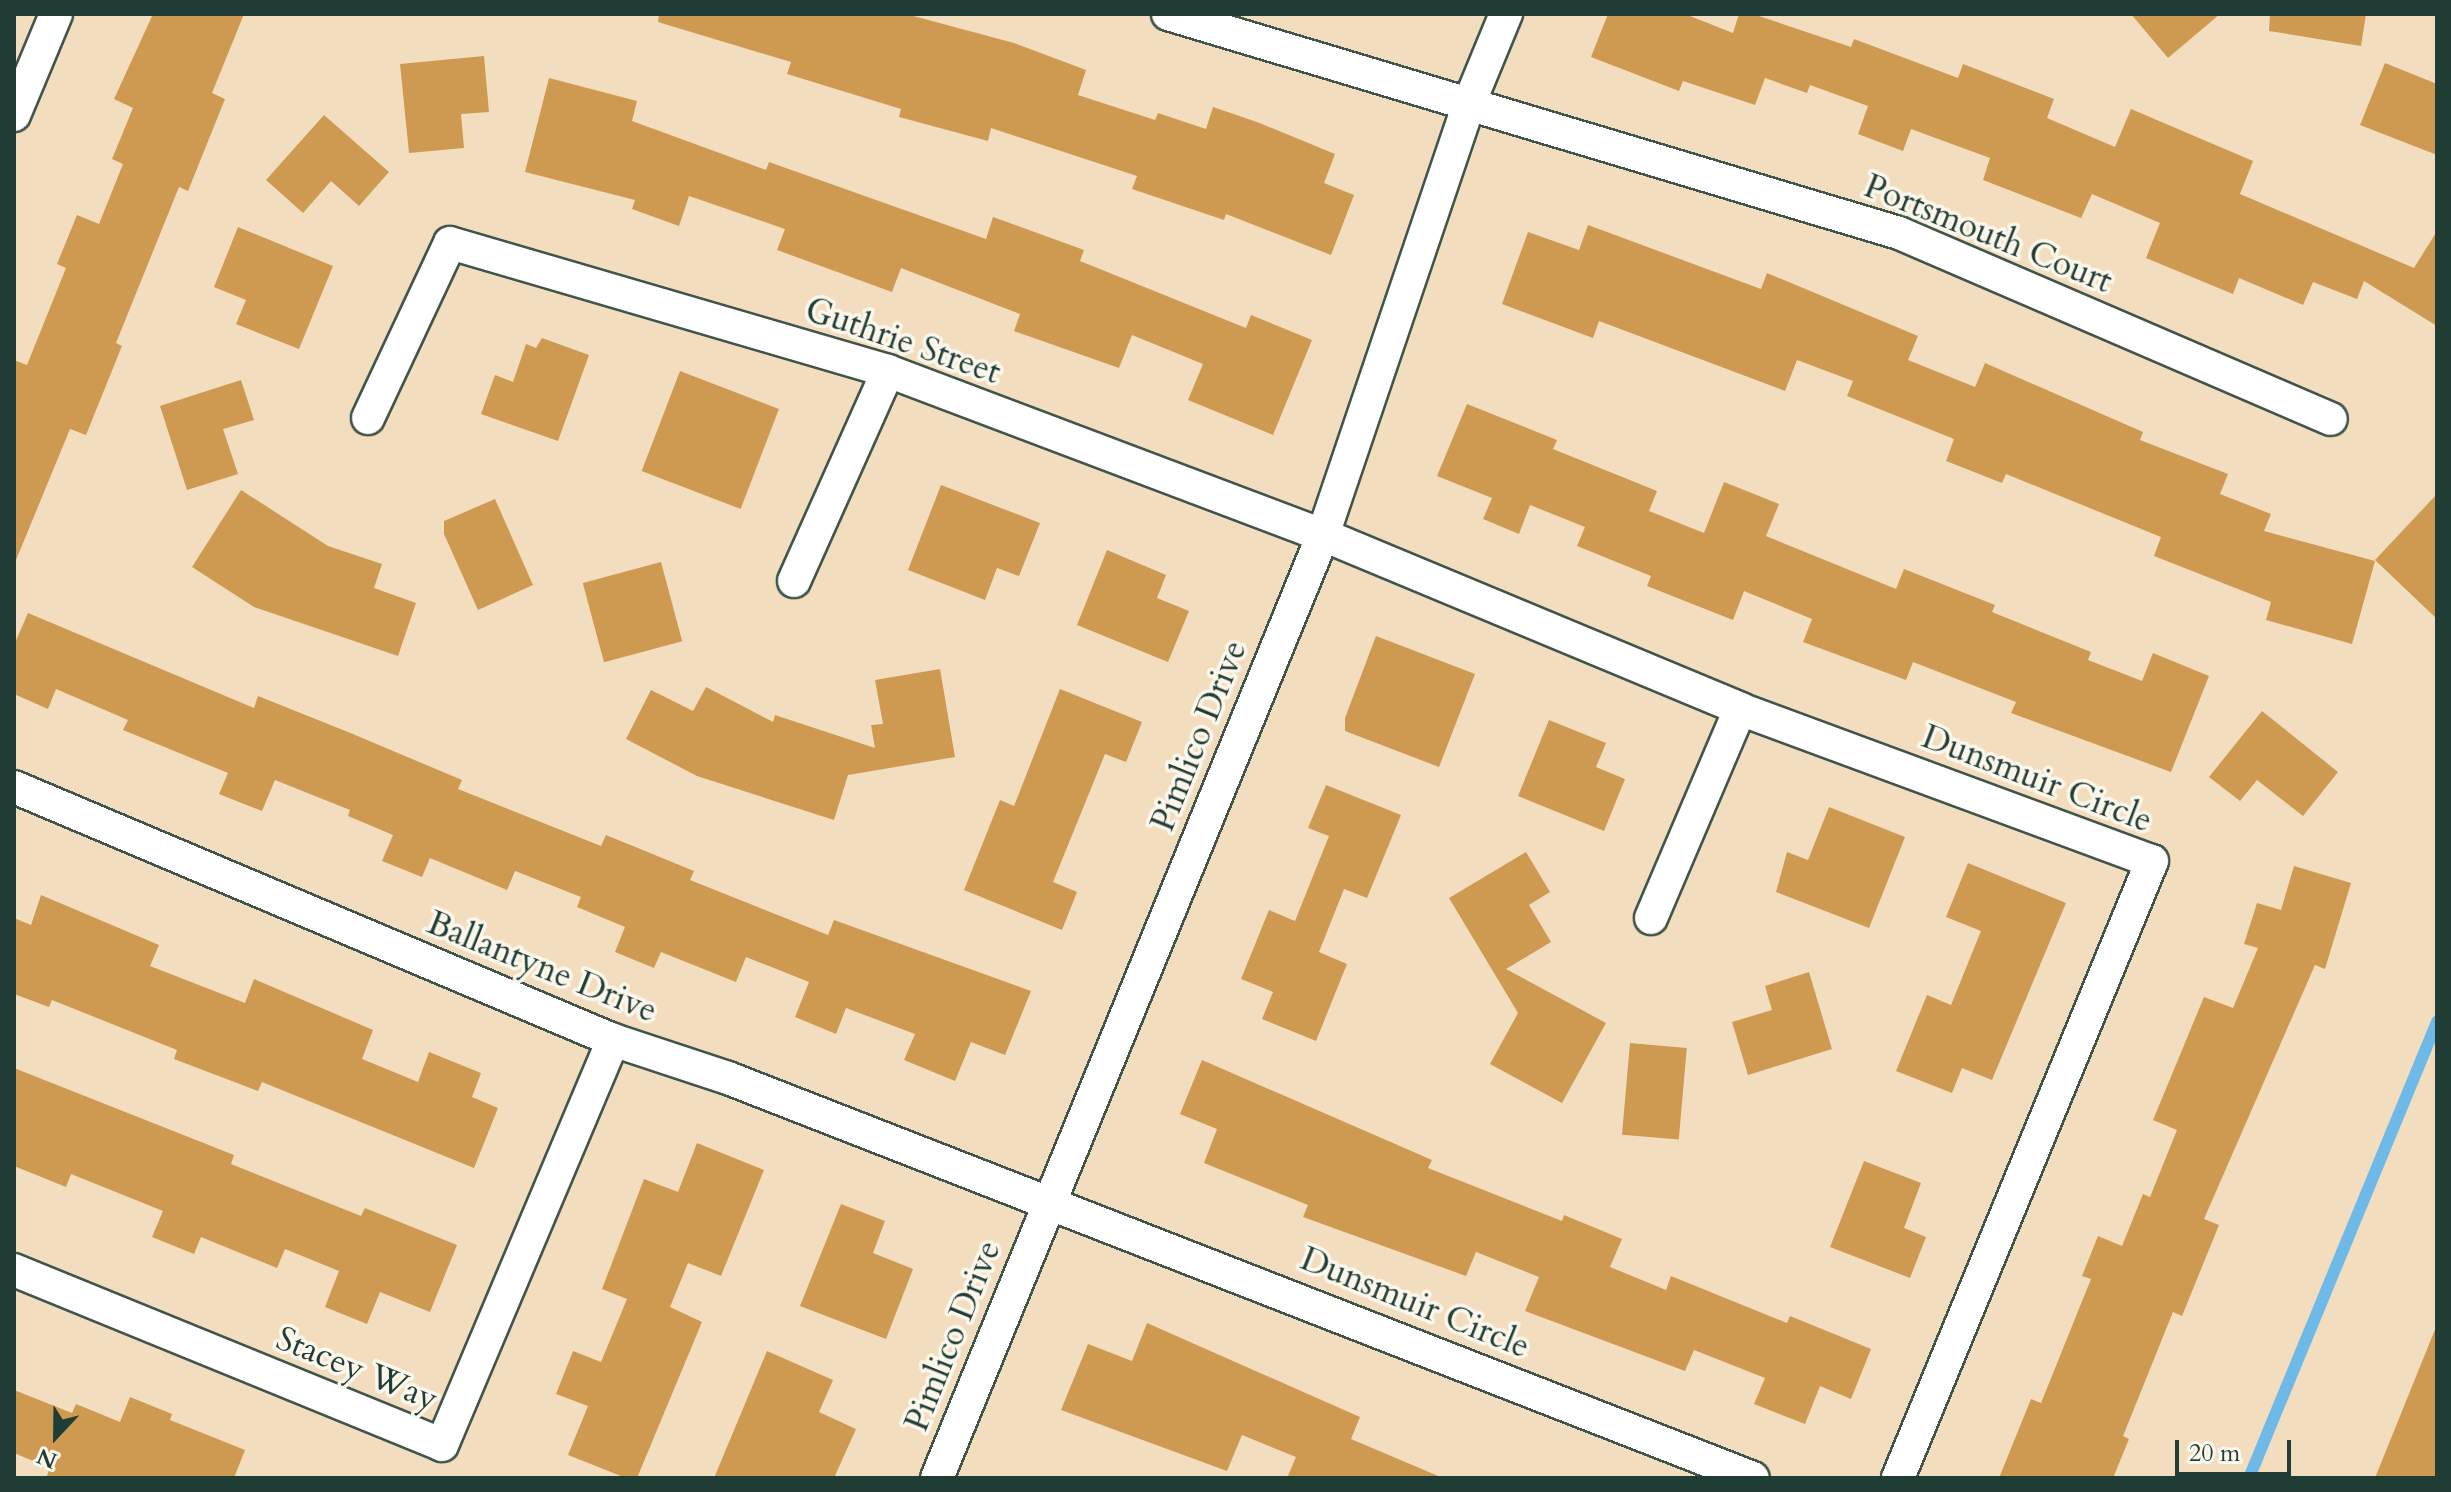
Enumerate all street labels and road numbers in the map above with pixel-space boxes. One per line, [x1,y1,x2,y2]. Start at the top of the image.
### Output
street label: Portsmouth Court [1858,166,2118,302]
street label: Guthrie Street [800,289,1006,393]
street label: Pimlico Drive [1142,635,1256,837]
street label: Dunsmuir Circle [1916,716,2158,842]
street label: Ballantyne Drive [421,902,663,1032]
street label: Pimlico Drive [896,1235,1010,1437]
street label: Dunsmuir Circle [1295,1239,1535,1367]
street label: Stacey Way [270,1318,444,1420]

